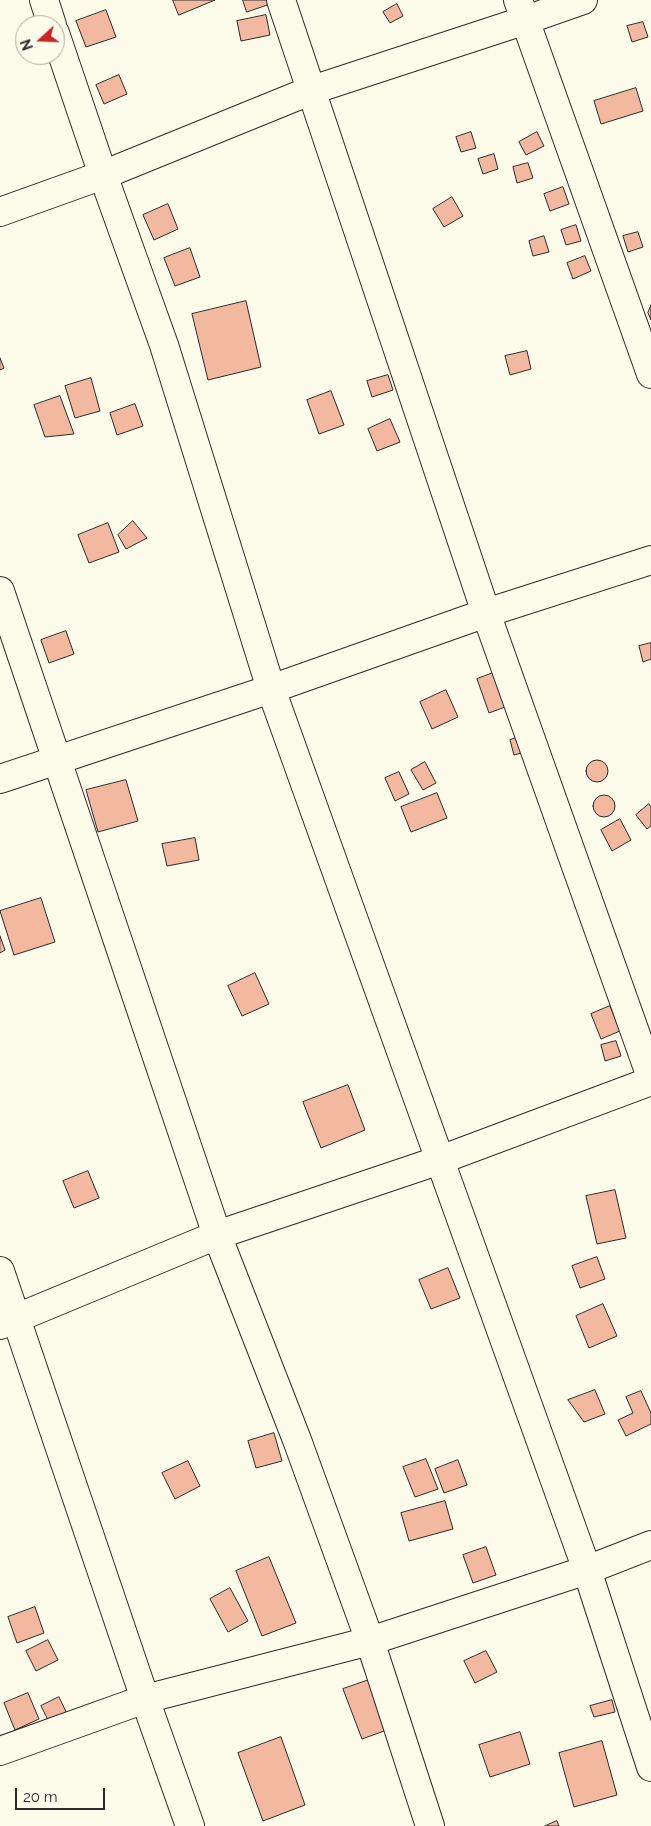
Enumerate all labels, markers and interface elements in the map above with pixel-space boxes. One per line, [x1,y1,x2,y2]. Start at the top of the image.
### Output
north arrow [15,15,65,65]
text: N [17,37,36,53]
scale bar [18,1778,108,1810]
text: 20 m [23,1788,58,1806]

